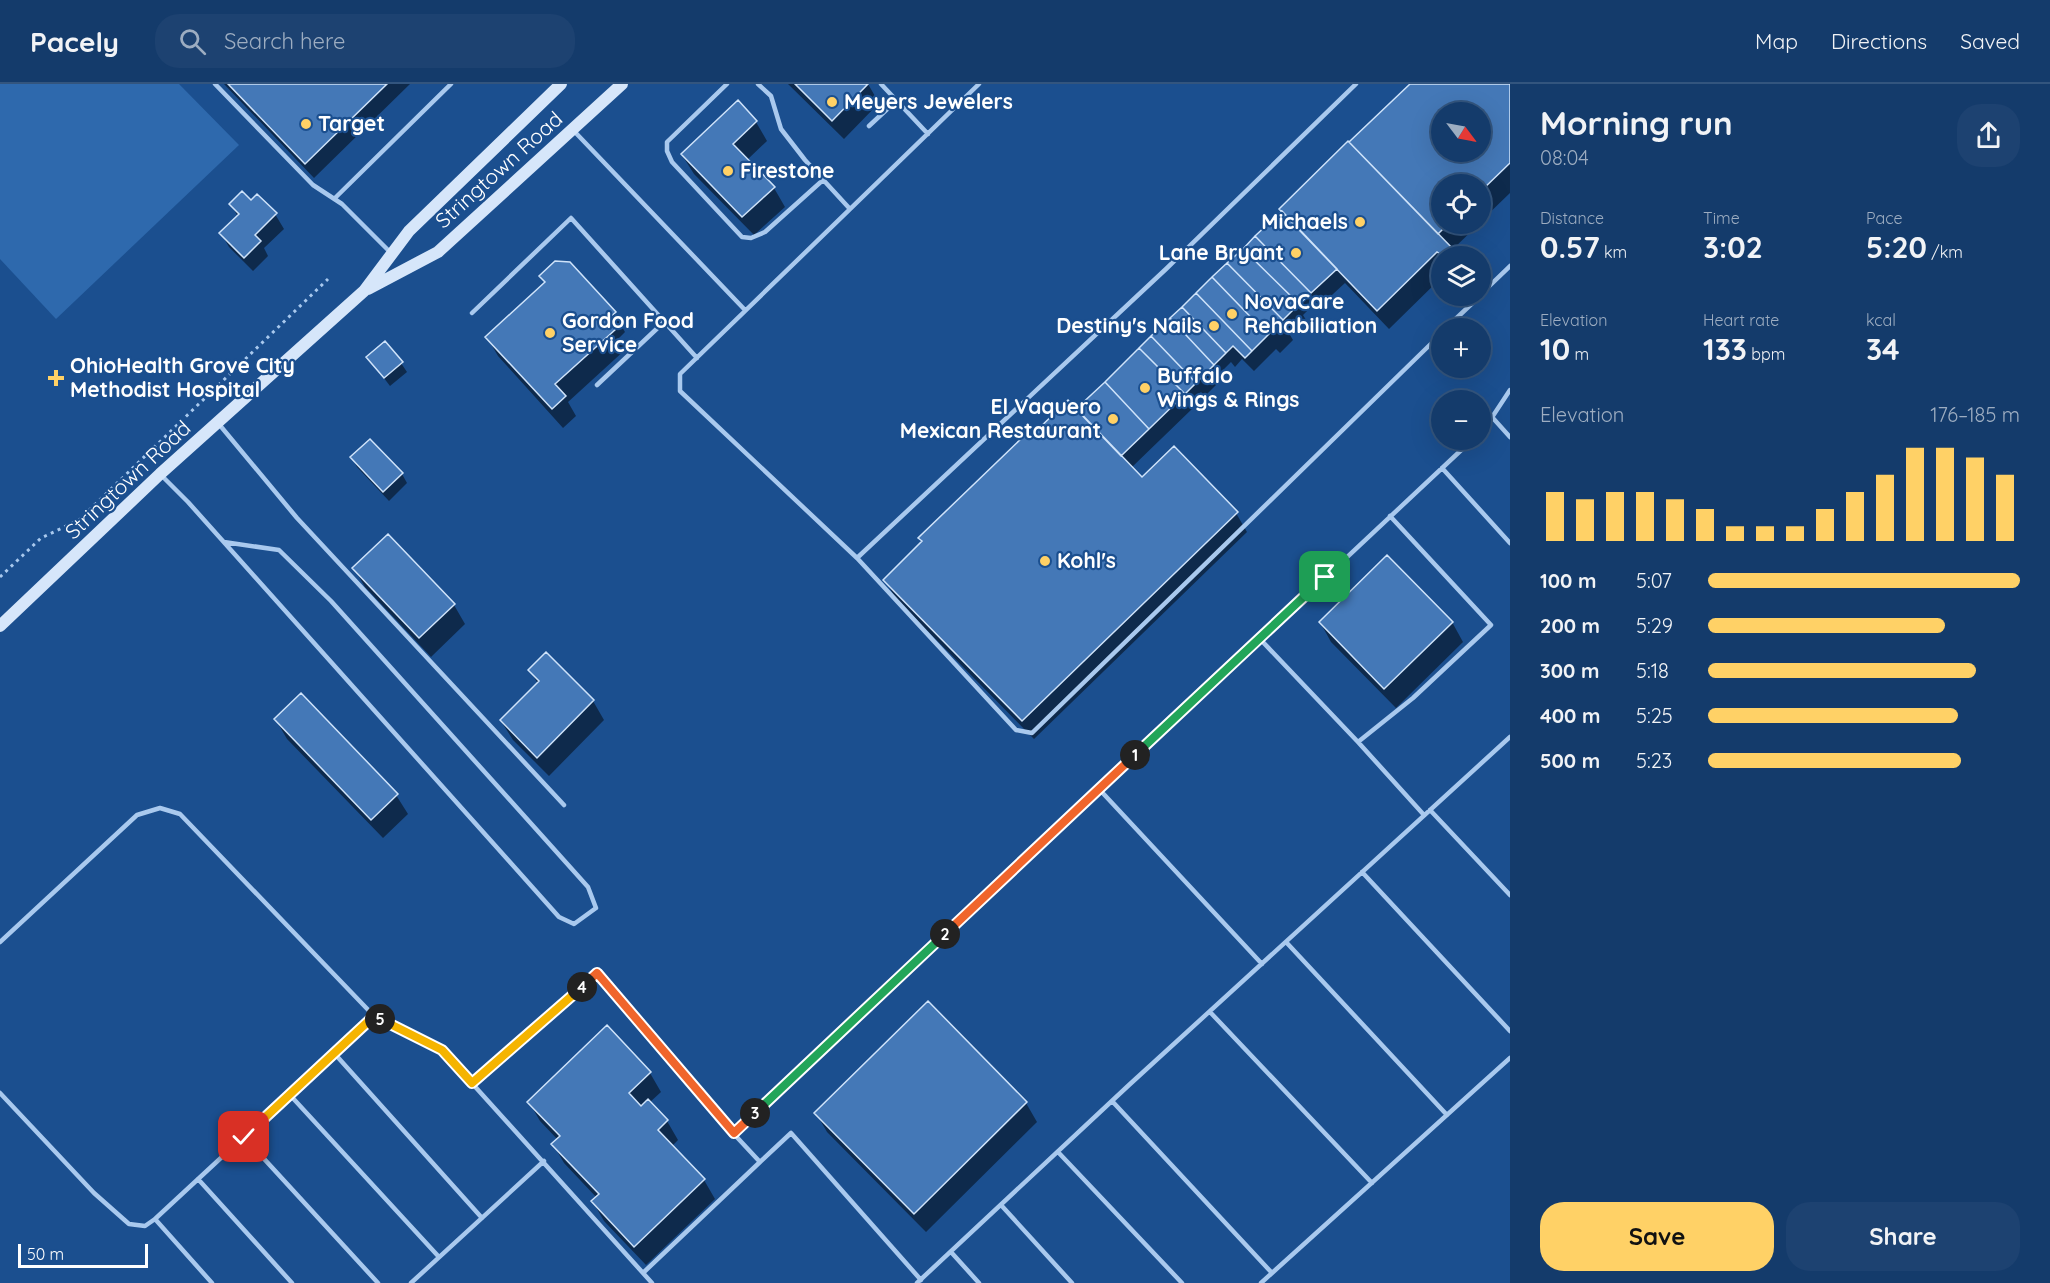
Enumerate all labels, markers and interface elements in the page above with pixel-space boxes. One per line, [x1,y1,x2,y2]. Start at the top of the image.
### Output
search box [155,14,575,68]
text: Pacely [30,24,119,59]
icon: search [176,25,209,58]
text: Search here [224,27,345,55]
text: Map [1755,28,1798,54]
text: Directions [1831,28,1927,54]
text: Saved [1960,28,2020,54]
place label: Meyers Jewelers [844,88,1013,114]
marker: Meyers Jewelers [825,95,839,109]
north arrow [1431,102,1491,162]
map controls [1431,102,1491,450]
text: Morning run [1540,102,1733,143]
button: share [1957,104,2020,167]
street label: Stringtown Road [429,105,567,233]
place label: Target [318,110,385,136]
marker: Target [299,117,313,131]
text: 08:04 [1540,145,1589,170]
place label: Firestone [740,157,834,183]
marker: Firestone [721,164,735,178]
button: locate [1431,174,1491,234]
place label: Michaels [1261,208,1348,234]
text: Distance [1540,208,1604,228]
text: Time [1703,208,1740,228]
text: Pace [1866,208,1902,228]
marker: Michaels [1353,215,1367,229]
text: 0.57 [1540,228,1600,266]
text: 3:02 [1703,228,1763,266]
text: 5:20 [1866,228,1927,266]
place label: Lane Bryant [1159,239,1284,265]
text: km [1600,242,1627,262]
text: /km [1927,242,1963,262]
marker: Lane Bryant [1289,246,1303,260]
button: layers [1431,246,1491,306]
place label: NovaCare Rehabiliation [1244,288,1377,338]
place label: Gordon Food Service [562,307,694,357]
marker: NovaCare Rehabiliation [1225,307,1239,321]
text: Elevation [1540,310,1607,330]
text: Heart rate [1703,310,1779,330]
text: kcal [1866,310,1896,330]
place label: Destiny's Nails [1056,312,1202,338]
button: + [1431,318,1491,378]
marker: Destiny's Nails [1207,319,1221,333]
marker: Gordon Food Service [543,326,557,340]
text: 10 [1540,330,1570,368]
text: 133 [1703,330,1747,368]
text: 34 [1866,330,1900,368]
text: m [1570,344,1589,364]
text: bpm [1747,344,1785,364]
place label: OhioHealth Grove City Methodist Hospital [70,352,295,402]
place label: Buffalo Wings & Rings [1157,362,1299,412]
marker: OhioHealth Grove City Methodist Hospital [47,369,65,387]
marker: Buffalo Wings & Rings [1138,381,1152,395]
button: − [1431,390,1491,450]
place label: El Vaquero Mexican Restaurant [900,393,1101,443]
text: Elevation [1540,402,1624,427]
text: 176–185 m [1930,402,2020,427]
marker: El Vaquero Mexican Restaurant [1106,412,1120,426]
street label: Stringtown Road [59,414,196,544]
place label: Kohl's [1057,547,1116,573]
pin [1299,551,1350,602]
marker: Kohl's [1038,554,1052,568]
icon: arrive [1308,560,1341,593]
text: 100 m [1540,568,1596,593]
text: 5:07 [1636,568,1672,593]
text: 200 m [1540,613,1600,638]
text: 5:29 [1636,613,1673,638]
text: 300 m [1540,658,1599,683]
text: 5:18 [1636,658,1669,683]
text: 400 m [1540,703,1600,728]
text: 5:25 [1636,703,1673,728]
pin: 1 [1120,740,1150,770]
text: 1 [1132,745,1138,765]
text: 500 m [1540,748,1600,773]
text: 5:23 [1636,748,1672,773]
pin: 2 [930,919,960,949]
text: 2 [940,924,950,944]
pin: 4 [567,972,597,1002]
text: 4 [577,977,587,997]
pin: 5 [365,1004,395,1034]
text: 5 [375,1009,385,1029]
pin: 3 [740,1098,770,1128]
text: 3 [751,1103,759,1123]
pin [218,1111,269,1162]
icon: check [227,1120,260,1153]
button: Save [1540,1202,1774,1271]
button: Share [1786,1202,2020,1271]
scale bar [18,1241,148,1268]
text: 50 m [27,1244,64,1264]

